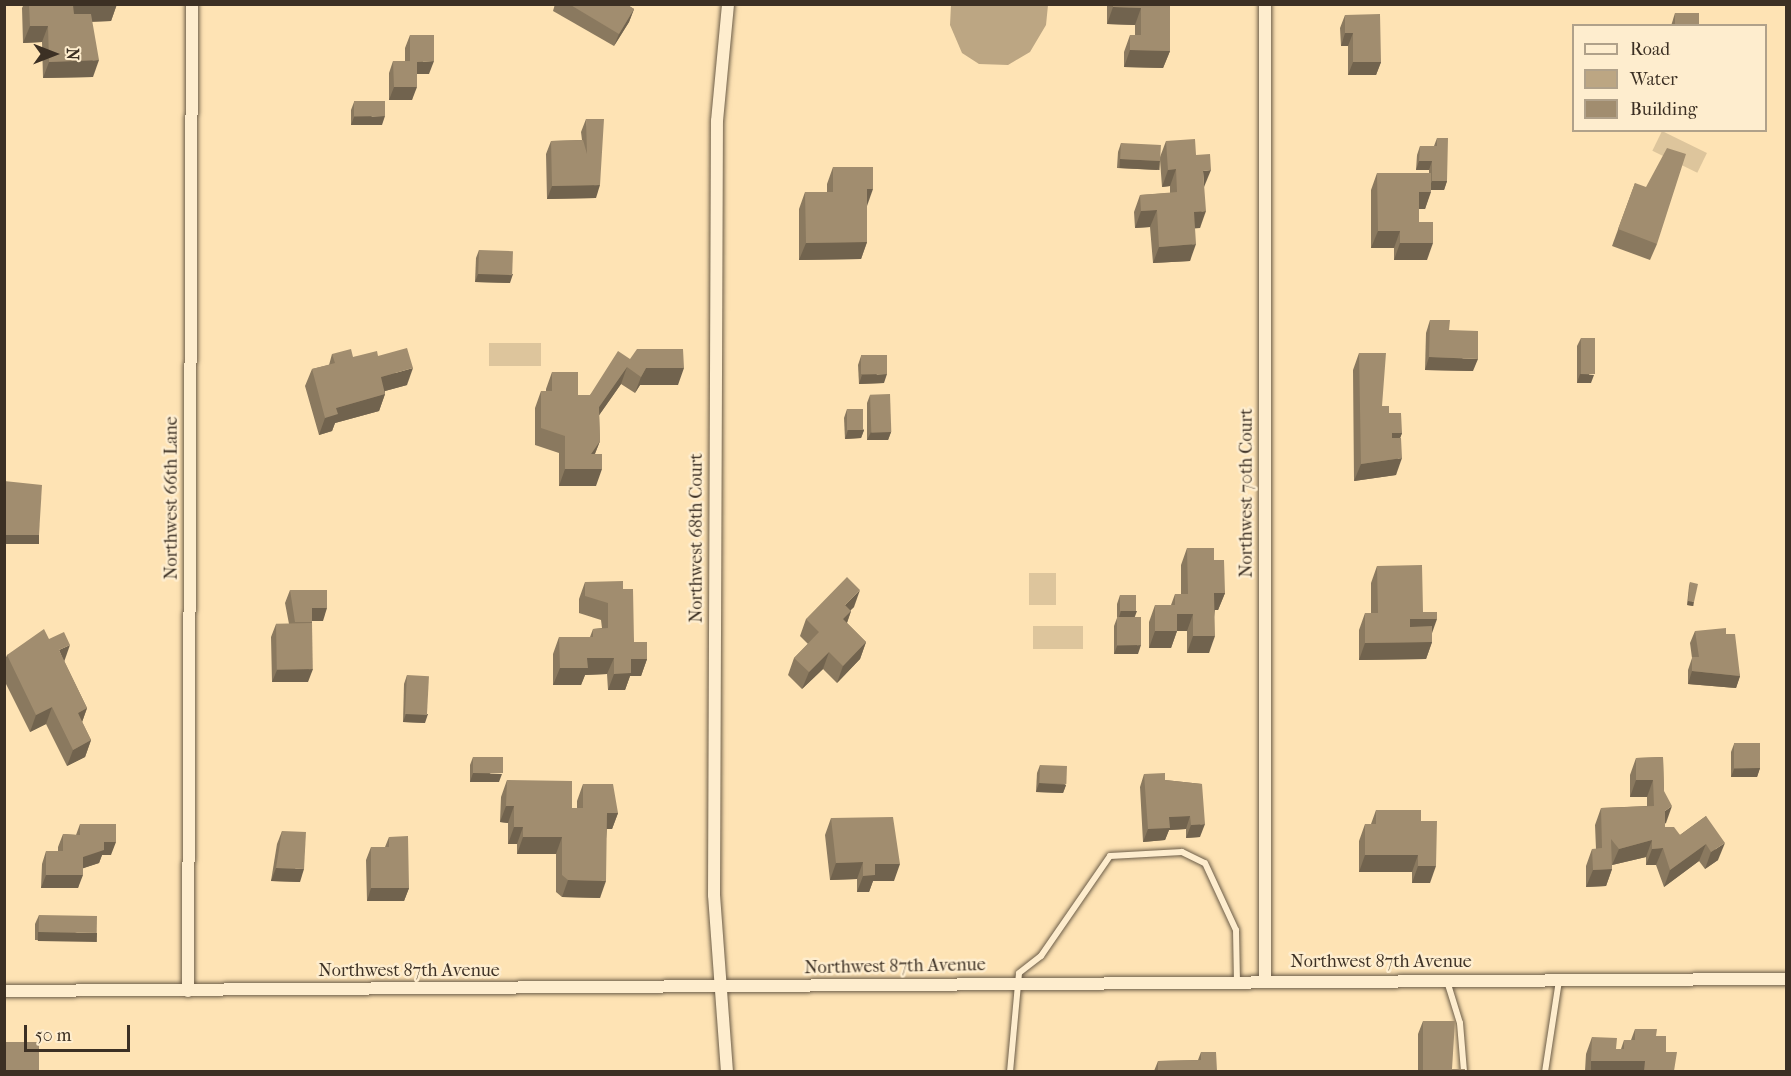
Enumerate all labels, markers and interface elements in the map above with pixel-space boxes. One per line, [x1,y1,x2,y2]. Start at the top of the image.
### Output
north arrow [24,24,84,84]
legend [1572,24,1767,132]
text: Road [1630,39,1670,60]
text: N [63,48,82,60]
text: Water [1630,69,1678,90]
text: Building [1630,99,1697,120]
street label: Northwest 70th Court [1236,408,1258,578]
street label: Northwest 66th Lane [161,416,183,580]
street label: Northwest 68th Court [686,453,708,623]
street label: Northwest 87th Avenue [1290,951,1472,973]
street label: Northwest 87th Avenue [804,955,986,979]
street label: Northwest 87th Avenue [318,960,500,982]
scale bar [27,1013,134,1051]
text: 50 m [35,1025,71,1046]

